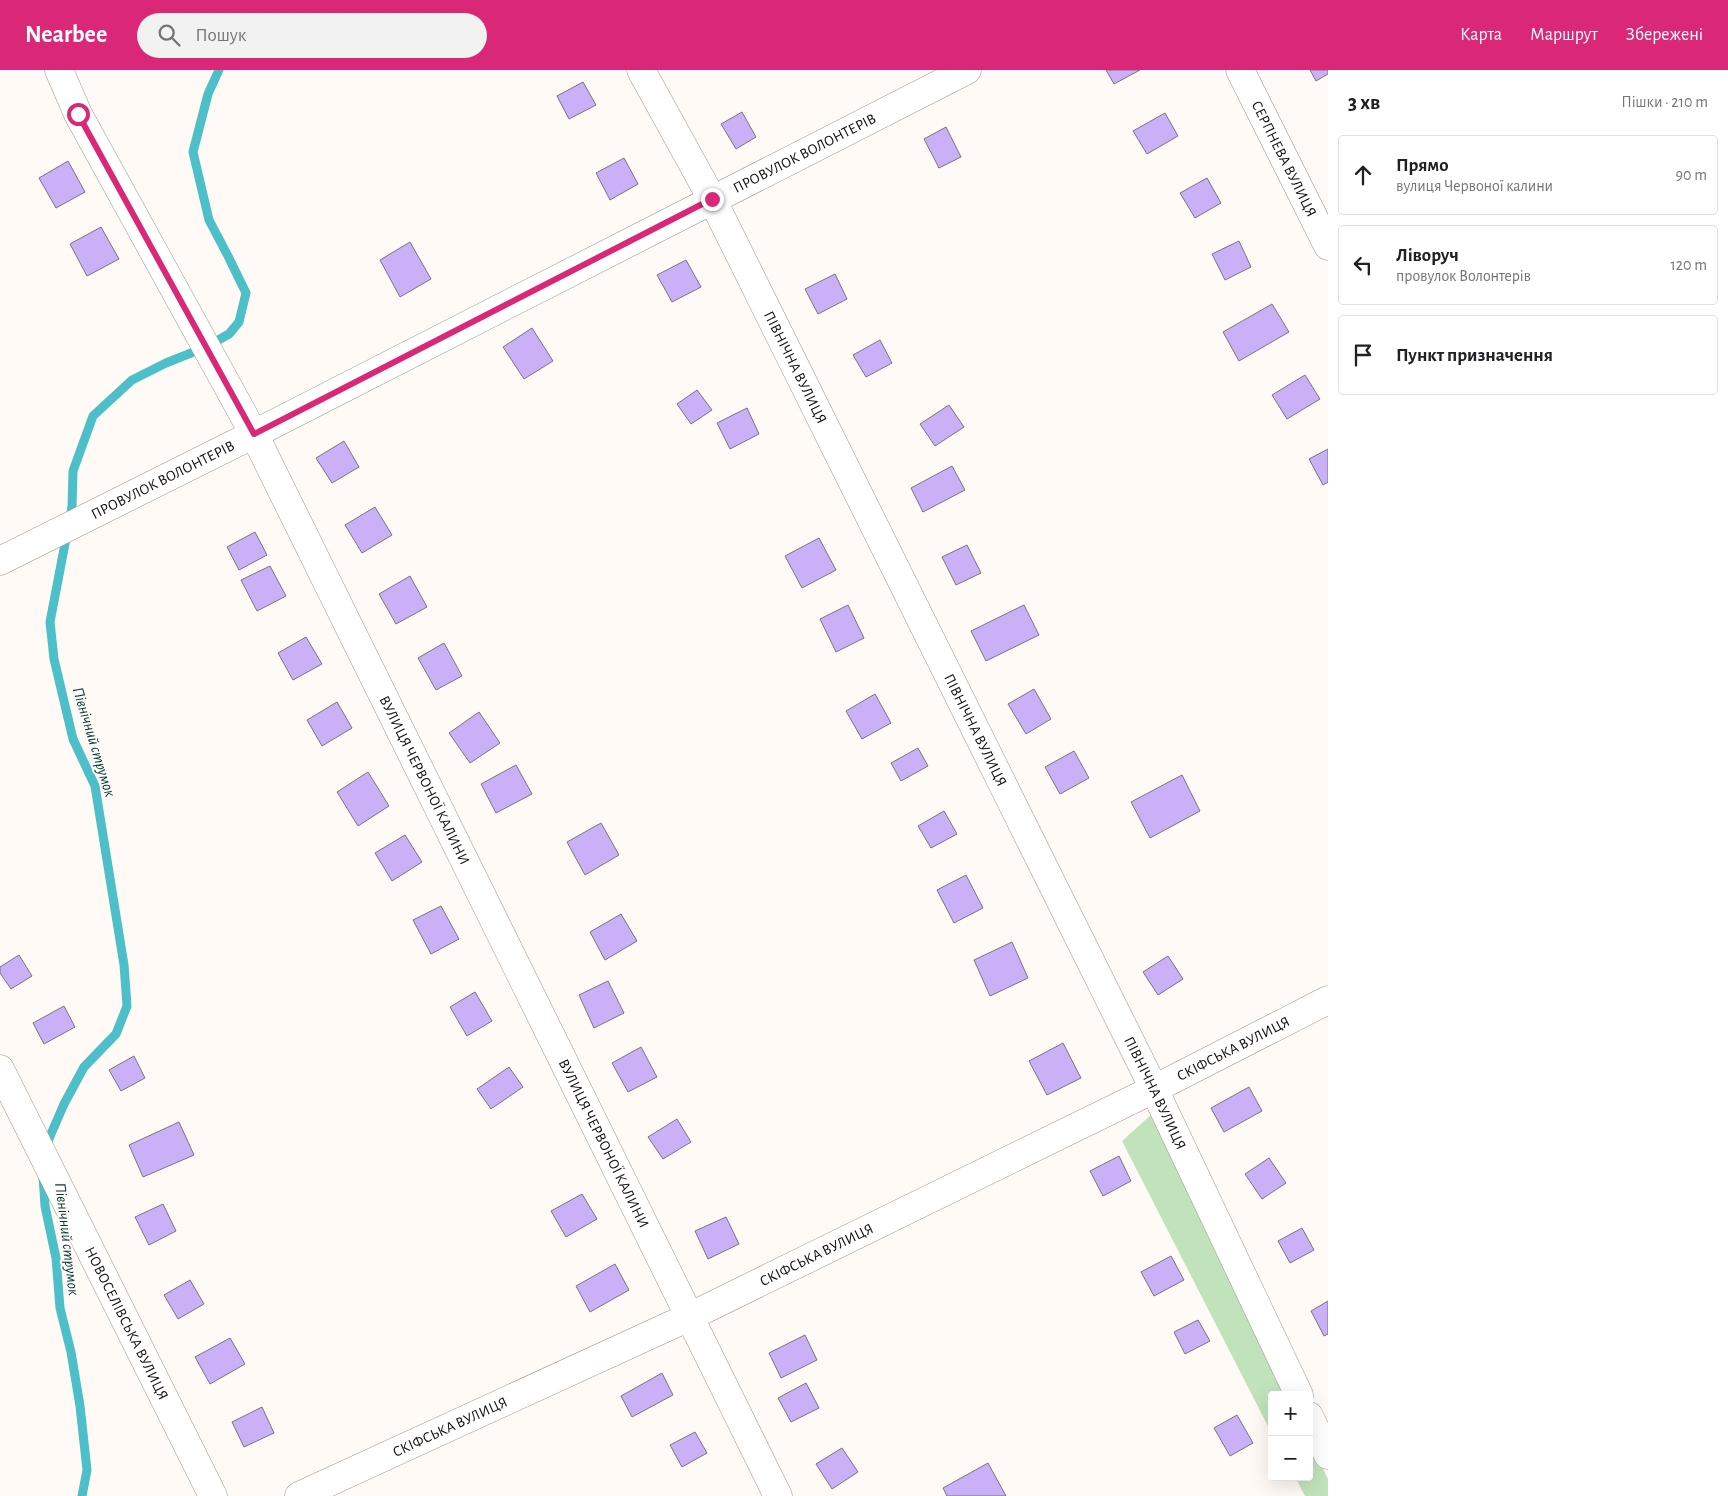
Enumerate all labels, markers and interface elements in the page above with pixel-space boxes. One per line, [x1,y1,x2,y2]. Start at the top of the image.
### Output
search box [137,13,487,58]
icon: search [155,21,183,49]
text: Nearbee [25,23,107,47]
text: Пошук [195,26,247,45]
text: Карта [1460,26,1502,44]
text: Маршрут [1530,26,1598,44]
text: Збережені [1626,26,1703,44]
text: 3 хв [1348,92,1380,113]
text: Пішки · 210 m [1621,94,1708,110]
street label: СЕРПНЕВА ВУЛИЦЯ [1249,98,1320,219]
route start [67,103,90,126]
street label: ПРОВУЛОК ВОЛОНТЕРІВ [731,110,878,196]
text: Прямо [1396,156,1449,175]
icon: ahead [1349,161,1377,189]
text: 90 m [1676,167,1707,183]
text: вулиця Червоної калини [1396,178,1553,194]
route end [701,188,724,211]
text: Ліворуч [1396,246,1459,265]
icon: left [1349,251,1377,279]
text: 120 m [1670,257,1707,273]
text: провулок Волонтерів [1396,268,1531,284]
street label: ПІВНІЧНА ВУЛИЦЯ [761,308,830,426]
icon: arrive [1349,341,1377,369]
text: Пункт призначення [1396,346,1553,365]
street label: ПРОВУЛОК ВОЛОНТЕРІВ [89,438,237,522]
street label: ПІВНІЧНА ВУЛИЦЯ [941,671,1010,789]
water label: Північний струмок [69,685,118,799]
street label: ВУЛИЦЯ ЧЕРВОНОЇ КАЛИНИ [377,693,473,867]
street label: СКІФСЬКА ВУЛИЦЯ [1174,1013,1292,1083]
street label: ПІВНІЧНА ВУЛИЦЯ [1122,1034,1189,1152]
street label: ВУЛИЦЯ ЧЕРВОНОЇ КАЛИНИ [556,1056,652,1230]
water label: Північний струмок [51,1182,82,1297]
street label: СКІФСЬКА ВУЛИЦЯ [757,1220,876,1289]
street label: НОВОСЕЛІВСЬКА ВУЛИЦЯ [82,1244,171,1402]
map controls [1268,1391,1313,1481]
button: + [1268,1391,1313,1436]
street label: СКІФСЬКА ВУЛИЦЯ [390,1394,510,1460]
button: − [1268,1436,1313,1481]

